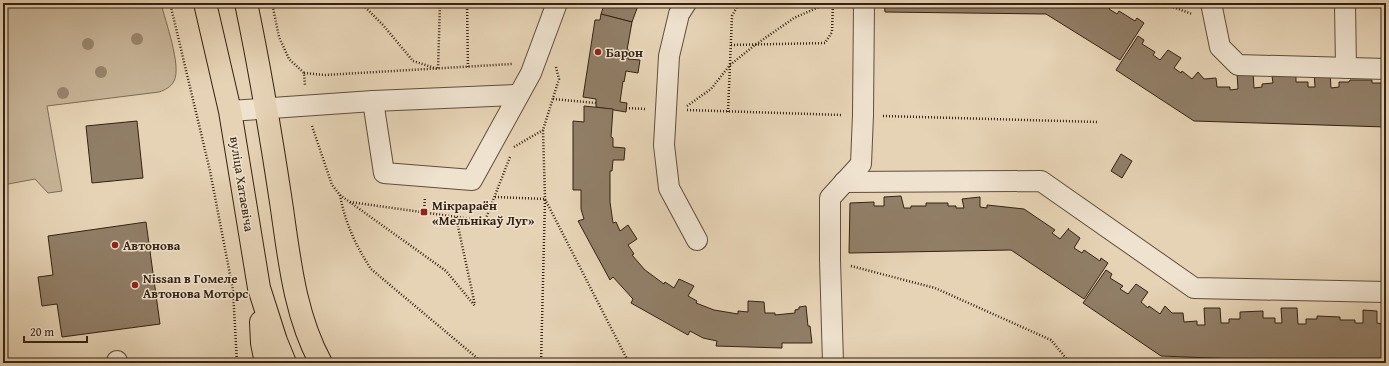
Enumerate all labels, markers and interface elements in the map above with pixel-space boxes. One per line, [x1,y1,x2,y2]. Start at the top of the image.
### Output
place label: Барон [606,43,643,62]
marker: Барон [593,47,603,57]
street label: вуліца Хатаевіча [225,135,259,234]
place label: Мікрараён «Мельнікаў Луг» [432,196,535,230]
marker: Мікрараён «Мельнікаў Луг» [419,207,429,217]
place label: Автонова [123,236,181,255]
marker: Автонова [110,240,120,250]
place label: Nissan в Гомеле Автонова Моторс [143,269,248,303]
marker: Nissan в Гомеле Автонова Моторс [130,280,140,290]
scale bar [24,318,87,344]
text: 20 m [30,323,54,340]

